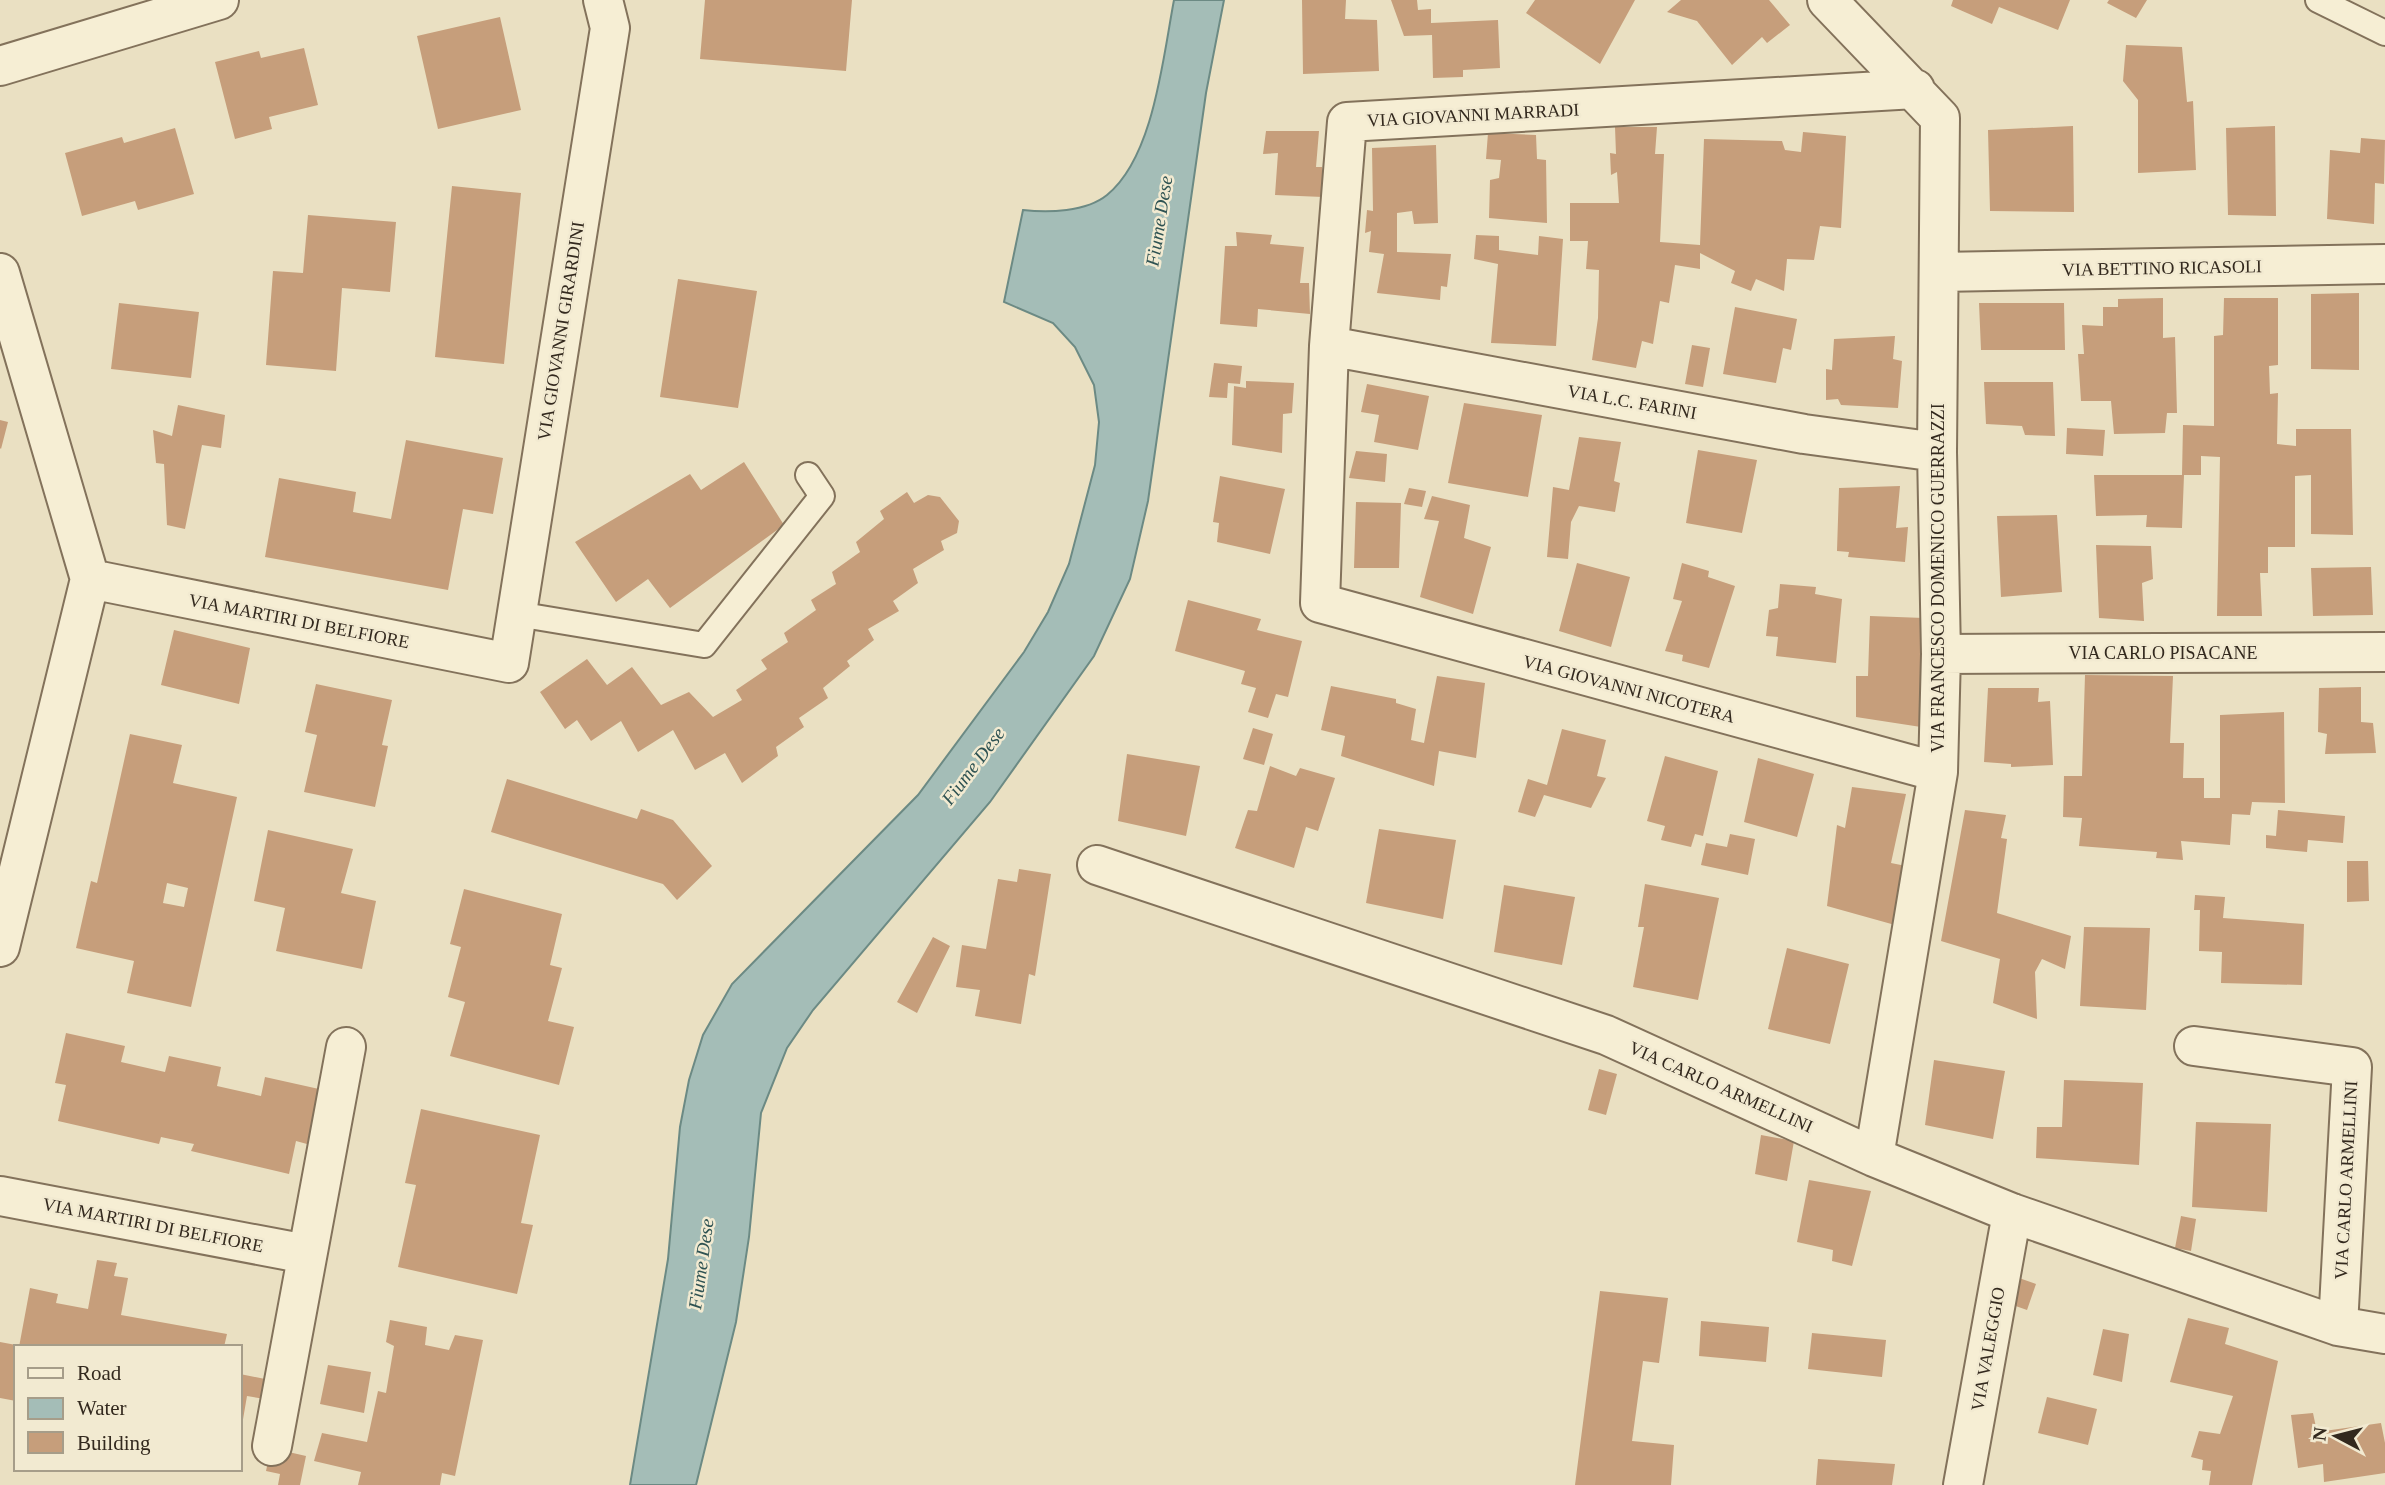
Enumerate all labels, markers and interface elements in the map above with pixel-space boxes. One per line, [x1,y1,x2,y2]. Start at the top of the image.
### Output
street label: VIA GIOVANNI MARRADI [1366,99,1580,131]
water label: Fiume Dese [1141,174,1177,269]
street label: VIA GIOVANNI GIRARDINI [534,220,588,442]
street label: VIA BETTINO RICASOLI [2062,256,2262,280]
street label: VIA L.C. FARINI [1566,381,1698,423]
street label: VIA FRANCESCO DOMENICO GUERRAZZI [1928,403,1948,753]
street label: VIA MARTIRI DI BELFIORE [187,590,411,652]
street label: VIA CARLO PISACANE [2068,643,2258,663]
street label: VIA GIOVANNI NICOTERA [1521,651,1737,727]
water label: Fiume Dese [937,723,1009,810]
street label: VIA CARLO ARMELLINI [1626,1037,1816,1137]
street label: VIA CARLO ARMELLINI [2331,1080,2361,1280]
street label: VIA MARTIRI DI BELFIORE [41,1194,265,1256]
water label: Fiume Dese [684,1217,718,1312]
street label: VIA VALEGGIO [1967,1285,2009,1413]
legend [14,1345,242,1471]
text: Road [77,1361,122,1385]
text: Water [77,1396,127,1420]
north arrow [2301,1401,2371,1471]
text: N [2308,1426,2331,1442]
text: Building [77,1431,151,1455]

